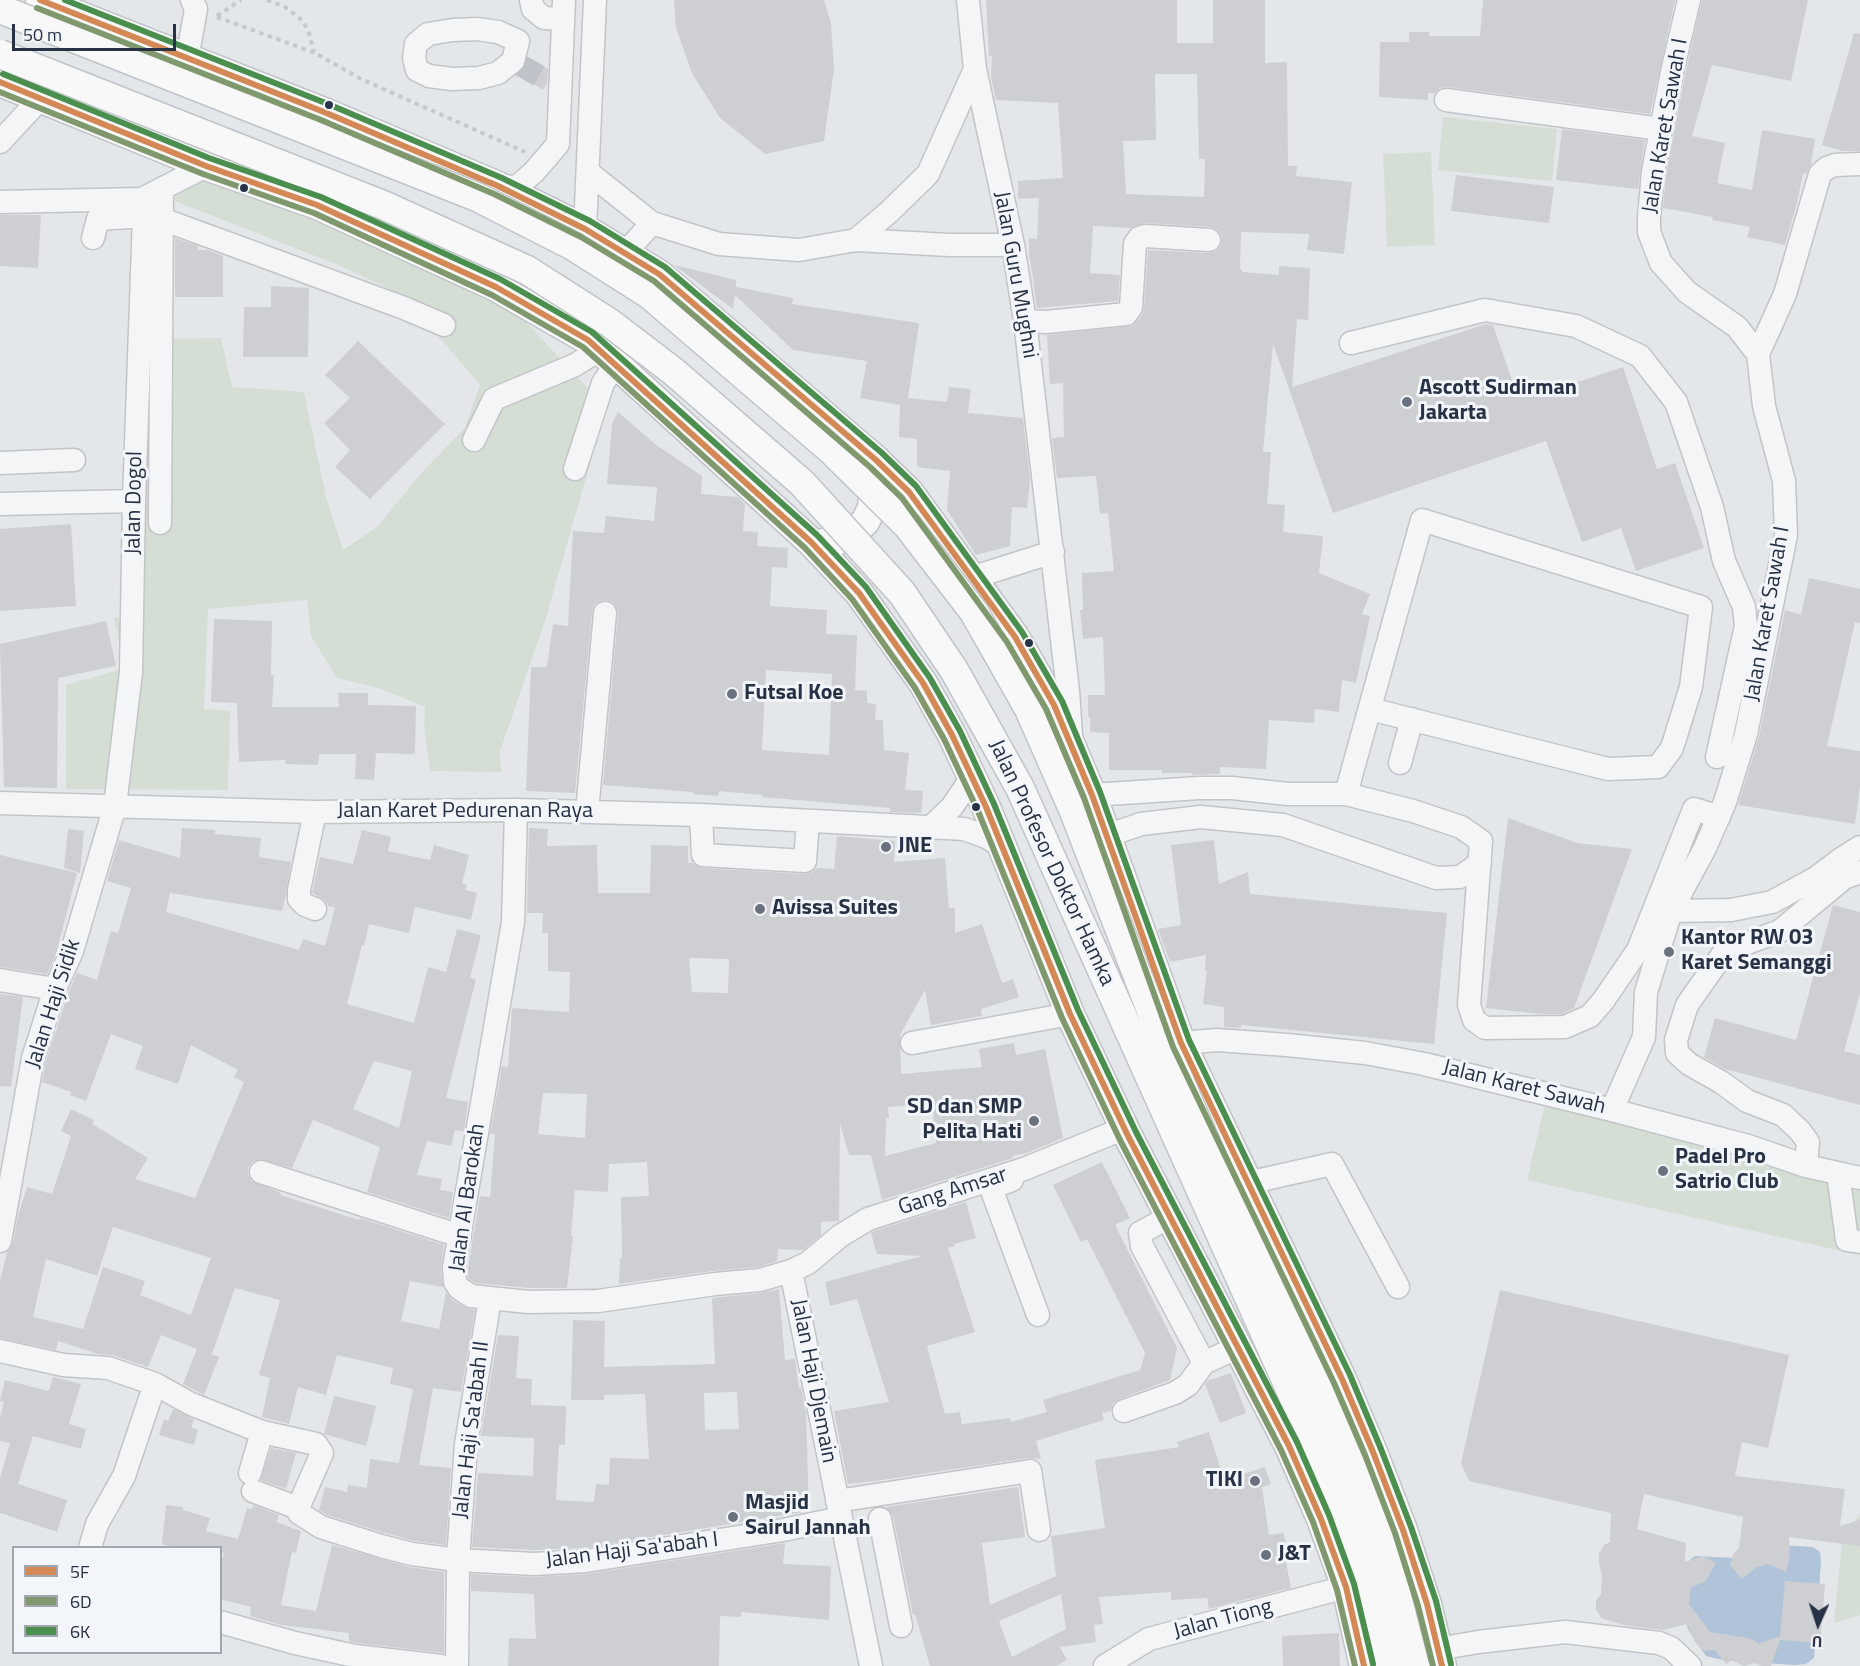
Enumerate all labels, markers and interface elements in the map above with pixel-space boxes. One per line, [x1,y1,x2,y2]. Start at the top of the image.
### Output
scale bar [15,12,178,50]
text: 50 m [23,21,62,48]
street label: Jalan Karet Sawah I [1638,36,1694,216]
unlabelled marker [323,99,335,111]
unlabelled marker [238,182,250,194]
street label: Jalan Guru Mughni [987,189,1043,361]
place label: Ascott Sudirman Jakarta [1419,376,1577,428]
marker: Ascott Sudirman Jakarta [1400,395,1414,409]
street label: Jalan Dogol [121,451,149,555]
street label: Jalan Karet Sawah I [1740,524,1796,704]
unlabelled marker [1023,637,1035,649]
place label: Futsal Koe [744,681,844,707]
marker: Futsal Koe [725,687,739,701]
street label: Jalan Profesor Doktor Hamka [982,736,1120,990]
street label: Jalan Karet Pedurenan Raya [337,799,593,825]
unlabelled marker [970,801,982,813]
place label: JNE [898,834,932,860]
marker: JNE [879,840,893,854]
place label: Avissa Suites [772,896,898,922]
marker: Avissa Suites [753,902,767,916]
place label: Kantor RW 03 Karet Semanggi [1681,926,1832,978]
street label: Jalan Haji Sidik [21,936,87,1072]
marker: Kantor RW 03 Karet Semanggi [1662,945,1676,959]
street label: Jalan Karet Sawah [1440,1055,1608,1121]
place label: SD dan SMP Pelita Hati [907,1095,1022,1146]
marker: SD dan SMP Pelita Hati [1027,1114,1041,1128]
street label: Jalan Al Barokah [444,1122,492,1274]
place label: Padel Pro Satrio Club [1675,1145,1779,1196]
street label: Gang Amsar [895,1162,1011,1222]
marker: Padel Pro Satrio Club [1656,1164,1670,1178]
street label: Jalan Haji Djemain [784,1297,842,1465]
street label: Jalan Haji Sa'abah II [448,1340,496,1520]
place label: TIKI [1206,1468,1243,1494]
marker: TIKI [1248,1474,1262,1488]
place label: Masjid Sairul Jannah [745,1491,871,1542]
marker: Masjid Sairul Jannah [726,1510,740,1524]
street label: Jalan Haji Sa'abah I [544,1527,720,1575]
place label: J&T [1278,1542,1311,1568]
legend [12,1546,222,1654]
marker: J&T [1259,1548,1273,1562]
text: 5F [70,1558,90,1585]
text: 6D [70,1588,92,1615]
street label: Jalan Tiong [1171,1594,1275,1646]
north arrow [1788,1594,1848,1654]
text: 6K [70,1618,90,1645]
text: U [1811,1630,1823,1654]

